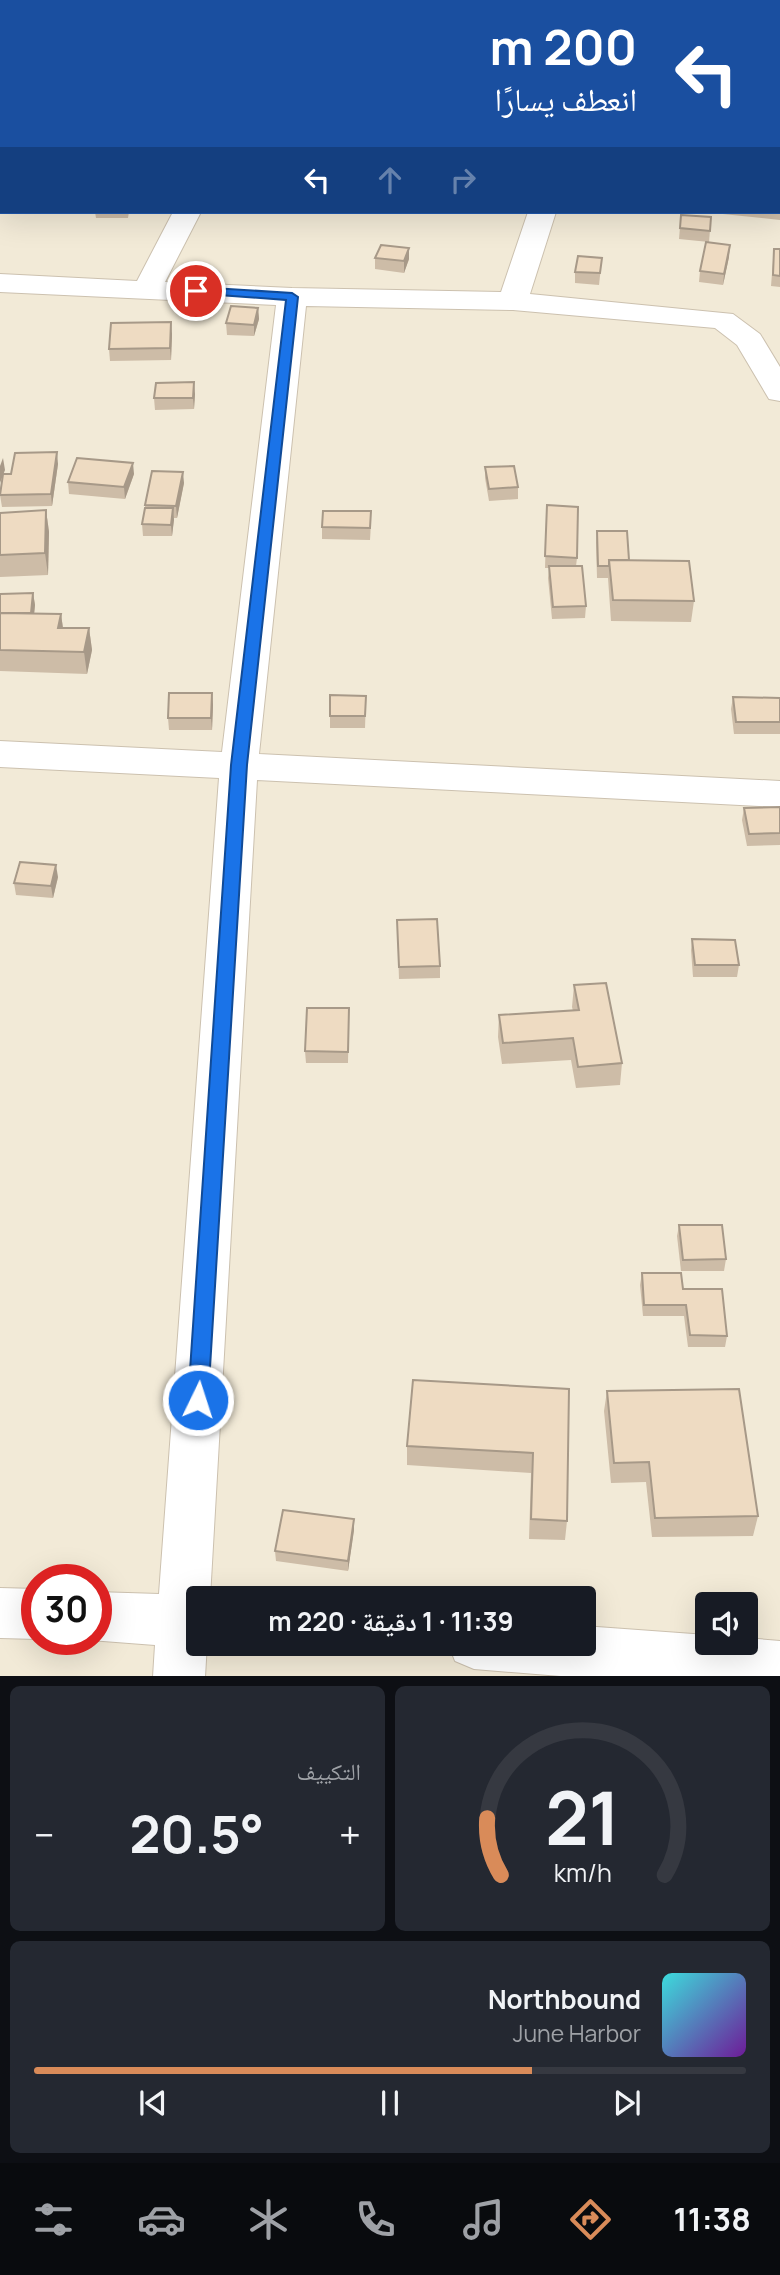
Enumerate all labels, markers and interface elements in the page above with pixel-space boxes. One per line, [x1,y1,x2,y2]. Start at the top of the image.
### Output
text: 200 m [489,13,637,80]
icon: left [661,28,752,119]
text: انعطف يسارًا [494,77,637,121]
icon: left [298,161,336,199]
icon: ahead [371,161,409,199]
icon: right [444,161,482,199]
pin [166,261,226,321]
icon: arrive [177,272,215,310]
position arrow [161,1363,235,1437]
speed limit sign: 30 [21,1564,112,1655]
map controls [695,1592,758,1655]
button: sound [695,1592,758,1655]
text: 11:39 · 1 دقيقة · 220 m [268,1603,514,1639]
text: التكييف [296,1755,361,1787]
text: 21 [545,1767,620,1867]
text: 20.5° [129,1798,264,1869]
text: − [34,1808,55,1860]
text: + [339,1808,361,1860]
text: km/h [553,1854,612,1889]
text: Northbound [488,1981,641,2017]
text: June Harbor [513,2017,641,2049]
icon: previous [134,2084,172,2122]
icon: pause [371,2084,409,2122]
icon: next [608,2084,646,2122]
icon: filters [29,2195,78,2244]
icon: car [137,2195,186,2244]
icon: climate [244,2195,293,2244]
icon: phone [351,2195,400,2244]
icon: music [459,2195,508,2244]
icon: directions [566,2195,615,2244]
text: 11:38 [674,2197,751,2241]

